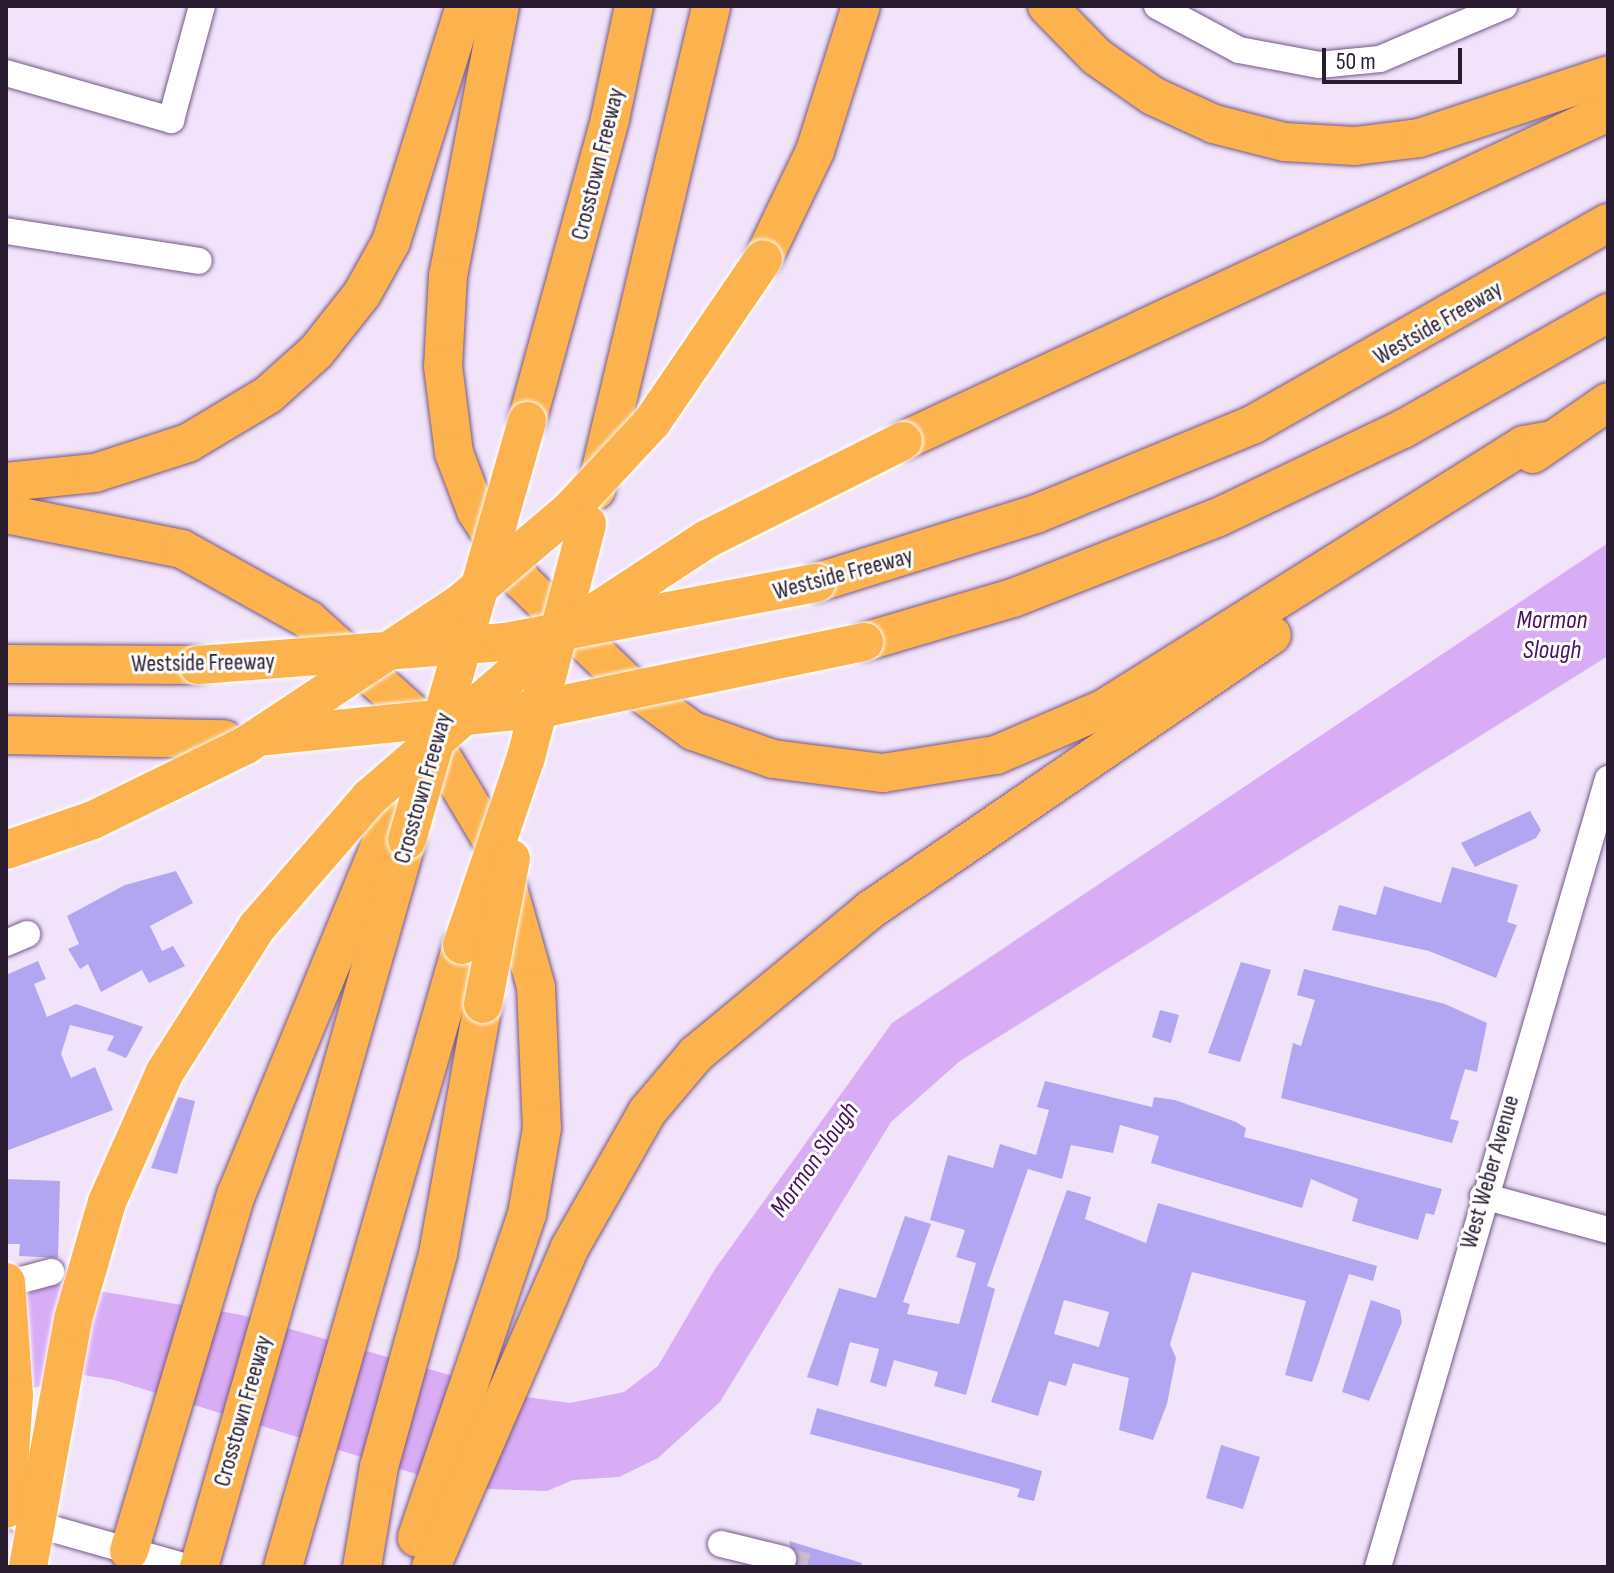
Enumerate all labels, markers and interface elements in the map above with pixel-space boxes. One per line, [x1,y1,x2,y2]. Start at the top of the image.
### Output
scale bar [1326,32,1466,82]
text: 50 m [1336,47,1376,76]
street label: Crosstown Freeway [565,85,631,243]
street label: Westside Freeway [1369,275,1507,371]
street label: Westside Freeway [770,542,916,606]
water label: Mormon Slough [1517,605,1587,666]
street label: Westside Freeway [131,647,275,679]
street label: Crosstown Freeway [388,709,458,867]
street label: West Weber Avenue [1454,1092,1526,1252]
water label: Mormon Slough [764,1097,866,1223]
street label: Crosstown Freeway [208,1332,278,1490]

